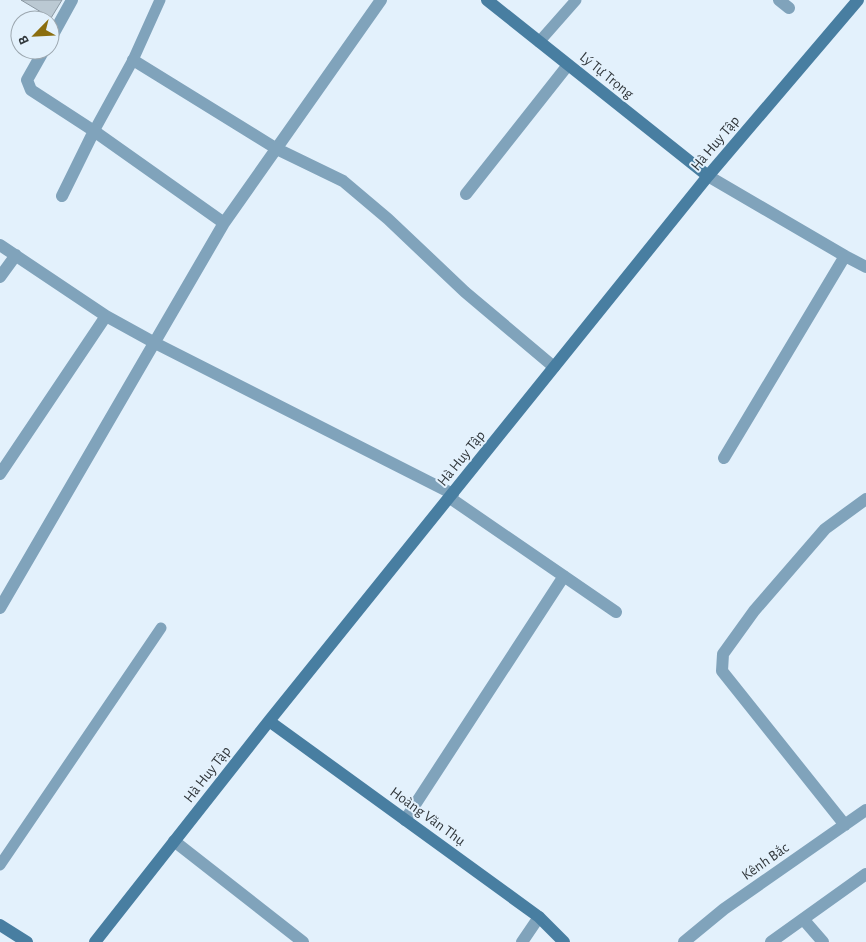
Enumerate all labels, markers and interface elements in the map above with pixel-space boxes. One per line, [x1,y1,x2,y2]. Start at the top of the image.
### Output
north arrow [10,10,60,60]
text: B [16,33,32,46]
street label: Lý Tự Trọng [577,49,637,102]
street label: Hà Huy Tập [688,113,743,174]
street label: Hà Huy Tập [435,428,488,489]
street label: Hà Huy Tập [181,743,234,805]
street label: Hoàng Văn Thụ [387,784,468,849]
street label: Kênh Bắc [739,840,792,883]

